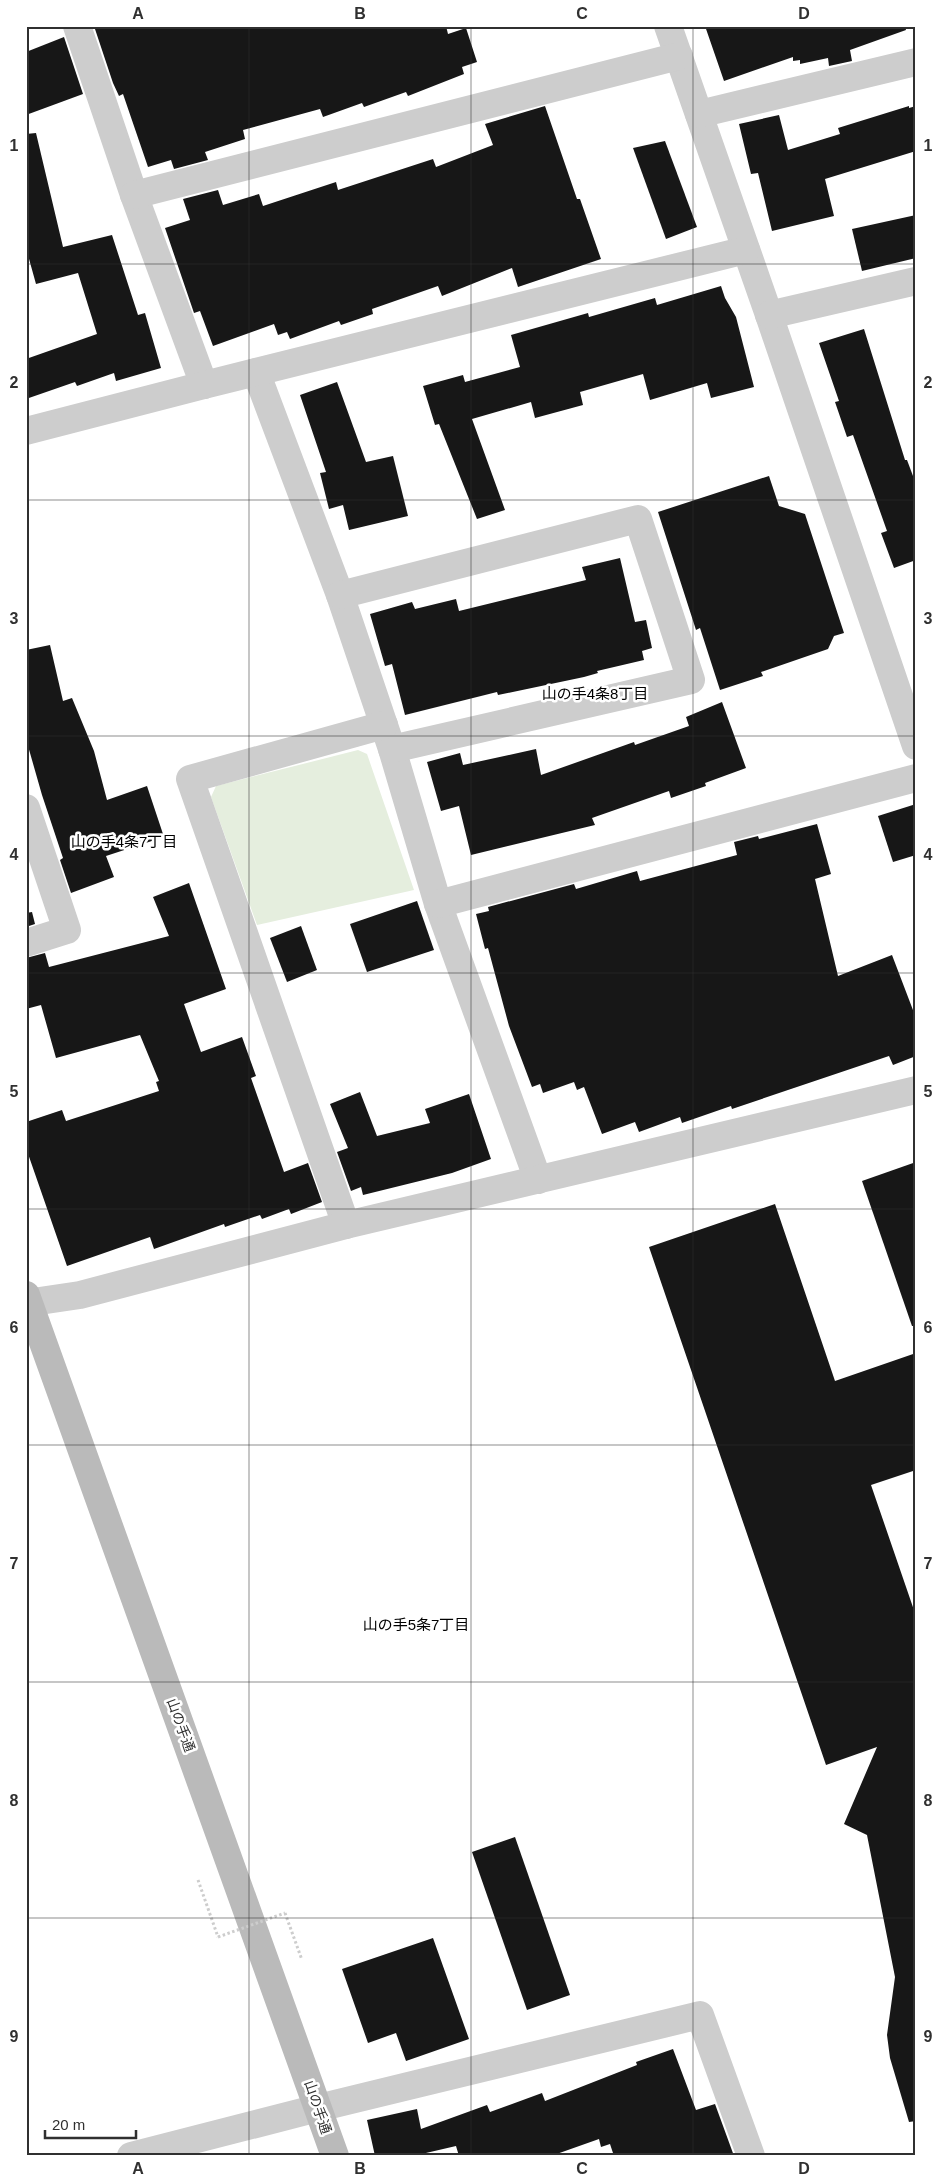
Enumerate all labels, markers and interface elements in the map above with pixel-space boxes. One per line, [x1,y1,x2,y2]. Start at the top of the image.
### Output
text: A [132,5,144,22]
text: B [354,5,366,22]
text: C [576,5,588,22]
text: D [798,5,810,22]
text: 1 [10,137,19,154]
text: 1 [924,137,933,154]
text: 2 [10,374,19,391]
text: 2 [924,374,933,391]
text: 3 [10,610,19,627]
text: 3 [924,610,933,627]
district label: 山の手4条8丁目 [542,685,648,702]
district label: 山の手4条7丁目 [71,833,177,850]
text: 4 [10,846,19,863]
text: 4 [924,846,933,863]
text: 5 [10,1083,19,1100]
text: 5 [924,1083,933,1100]
text: 6 [10,1319,19,1336]
text: 6 [924,1319,933,1336]
text: 7 [10,1555,19,1572]
text: 7 [924,1555,933,1572]
district label: 山の手5条7丁目 [363,1616,469,1633]
street label: 山の手通 [164,1696,198,1754]
text: 8 [10,1792,19,1809]
text: 8 [924,1792,933,1809]
text: 9 [10,2028,19,2045]
text: 9 [924,2028,933,2045]
street label: 山の手通 [301,2078,335,2136]
scale bar [45,2107,136,2139]
text: 20 m [52,2116,85,2133]
text: A [132,2160,144,2177]
text: B [354,2160,366,2177]
text: C [576,2160,588,2177]
text: D [798,2160,810,2177]

